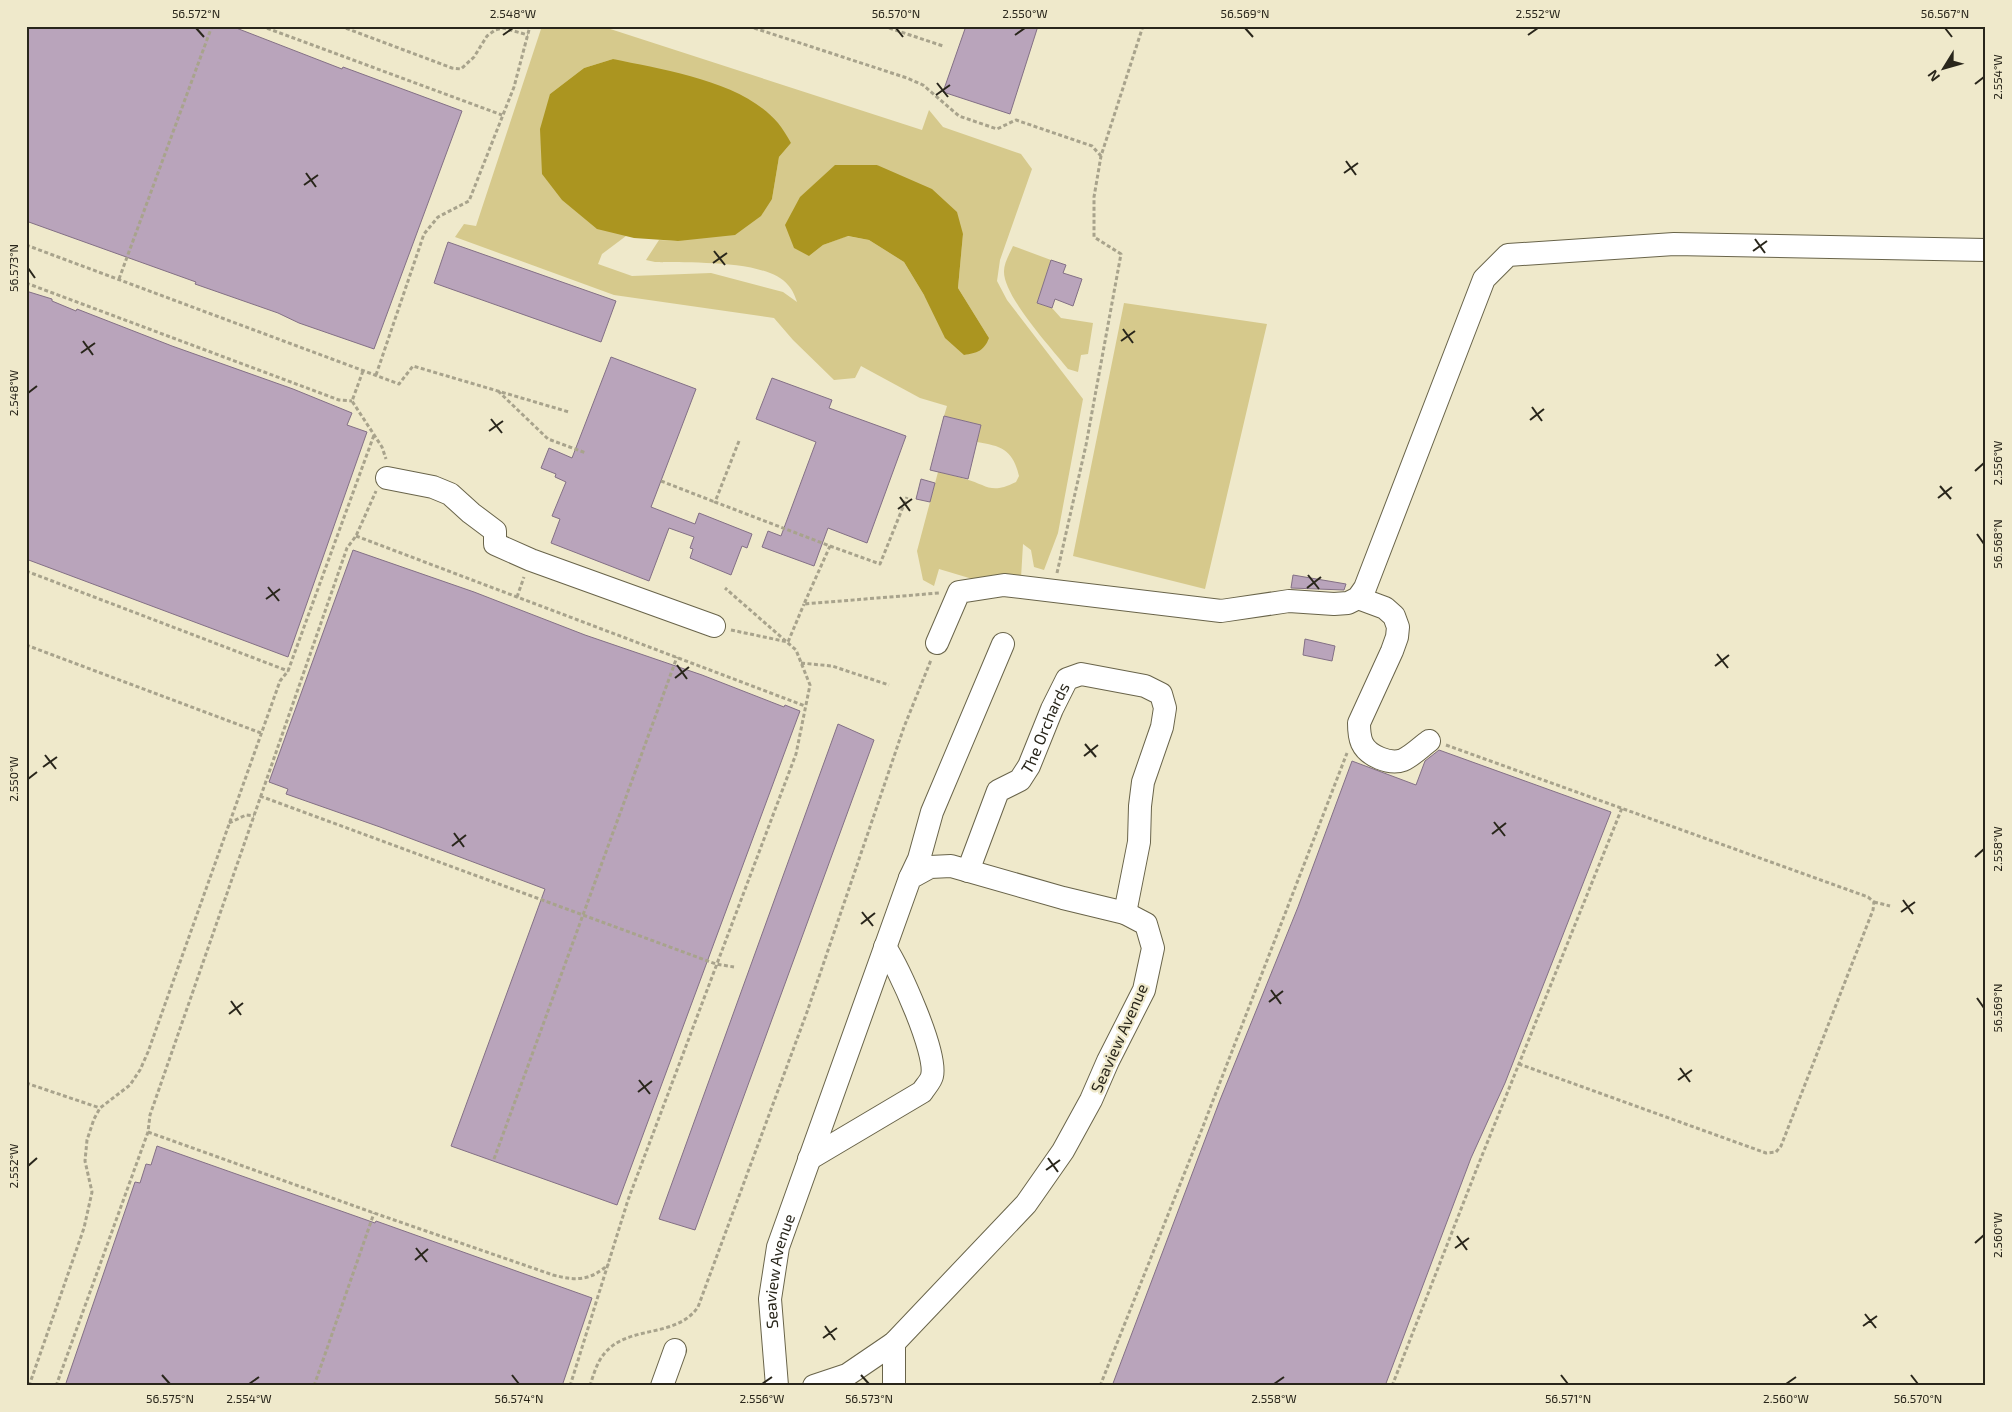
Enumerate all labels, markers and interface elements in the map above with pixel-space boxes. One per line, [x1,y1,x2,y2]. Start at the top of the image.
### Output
text: 56.572°N [172,6,220,20]
text: 2.548°W [490,6,536,20]
text: 56.570°N [872,6,920,20]
text: 2.550°W [1002,6,1048,20]
text: 56.569°N [1220,6,1270,20]
text: 2.552°W [1516,6,1560,20]
text: 56.567°N [1921,6,1969,20]
north arrow [1920,42,1970,92]
text: 2.554°W [1990,54,2004,100]
text: N [1923,67,1943,85]
text: 56.573°N [6,244,20,292]
text: 2.548°W [6,370,20,416]
text: 2.556°W [1990,441,2004,485]
text: 56.568°N [1990,519,2004,569]
street label: The Orchards [1017,679,1073,777]
text: 2.550°W [6,756,20,802]
text: 2.558°W [1990,826,2004,872]
street label: Seaview Avenue [1086,980,1151,1095]
text: 56.569°N [1990,983,2004,1033]
text: 2.552°W [6,1144,20,1188]
street label: Seaview Avenue [760,1211,798,1330]
text: 2.560°W [1990,1212,2004,1258]
text: 56.575°N [146,1391,194,1405]
text: 2.554°W [226,1391,272,1405]
text: 56.574°N [495,1391,543,1405]
text: 2.556°W [740,1391,784,1405]
text: 56.573°N [845,1391,893,1405]
text: 2.558°W [1251,1391,1297,1405]
text: 56.571°N [1545,1391,1591,1405]
text: 2.560°W [1763,1391,1809,1405]
text: 56.570°N [1894,1391,1942,1405]

